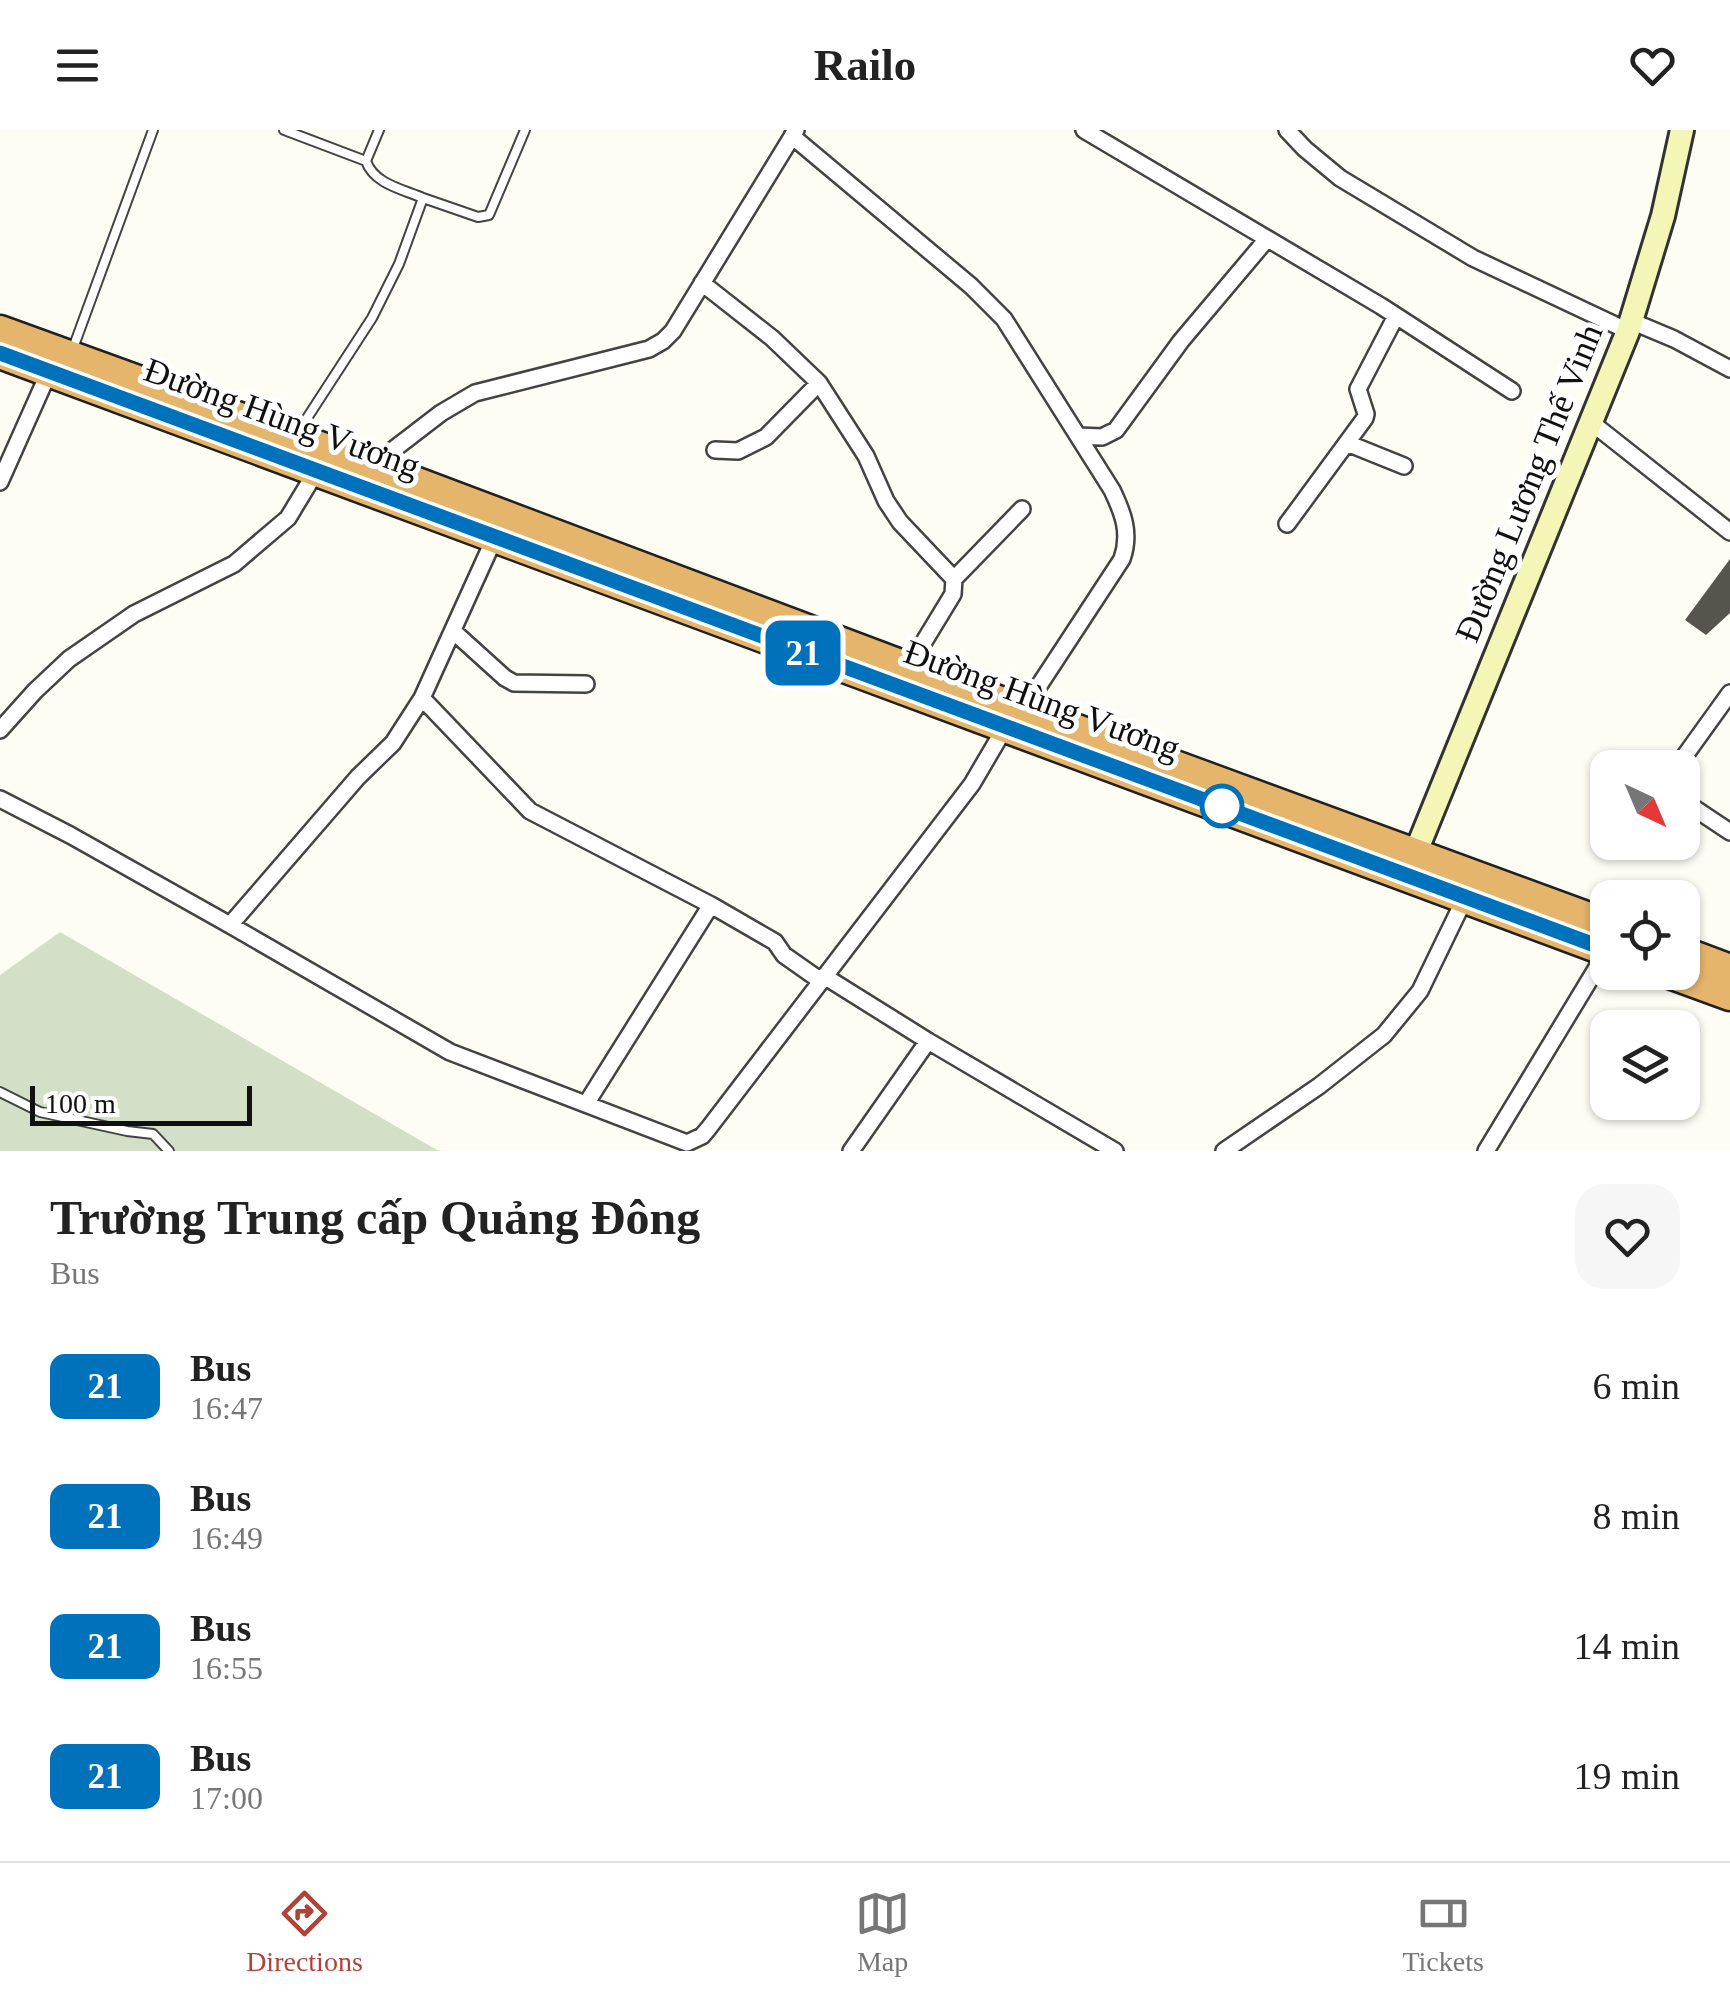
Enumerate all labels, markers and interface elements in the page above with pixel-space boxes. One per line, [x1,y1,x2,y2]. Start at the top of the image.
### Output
icon: menu [50,38,105,93]
icon: heart [1625,38,1680,93]
text: Railo [814,40,916,90]
street label: Đường Lương Thế Vinh [1447,318,1611,647]
street label: Đường Hùng Vương [139,350,425,486]
line badge: 21 [758,620,848,686]
street label: Đường Hùng Vương [899,632,1185,768]
text: 21 [786,634,821,673]
north arrow [1590,750,1700,860]
map controls [1590,750,1700,1120]
unlabelled marker [1201,785,1243,827]
button: locate [1590,880,1700,990]
button: layers [1590,1010,1700,1120]
scale bar [30,1081,252,1126]
text: 100 m [45,1088,116,1119]
button: heart [1575,1184,1680,1289]
text: Trường Trung cấp Quảng Đông [50,1191,700,1244]
text: Bus [50,1255,100,1291]
text: Bus [190,1347,251,1389]
text: 6 min [1592,1365,1680,1407]
text: 21 [88,1367,123,1406]
text: 16:47 [190,1390,263,1426]
text: Bus [190,1477,251,1519]
text: 8 min [1592,1495,1680,1537]
text: 21 [88,1497,123,1536]
text: 16:49 [190,1520,263,1556]
text: Bus [190,1607,251,1649]
text: 14 min [1573,1625,1680,1667]
text: 21 [88,1627,123,1666]
text: 16:55 [190,1650,263,1686]
text: Bus [190,1737,251,1779]
text: 19 min [1573,1755,1680,1797]
text: 21 [88,1757,123,1796]
text: 17:00 [190,1780,263,1816]
tab: Directions [246,1886,363,1978]
tab: Map [855,1886,910,1978]
tab: Tickets [1402,1886,1484,1978]

